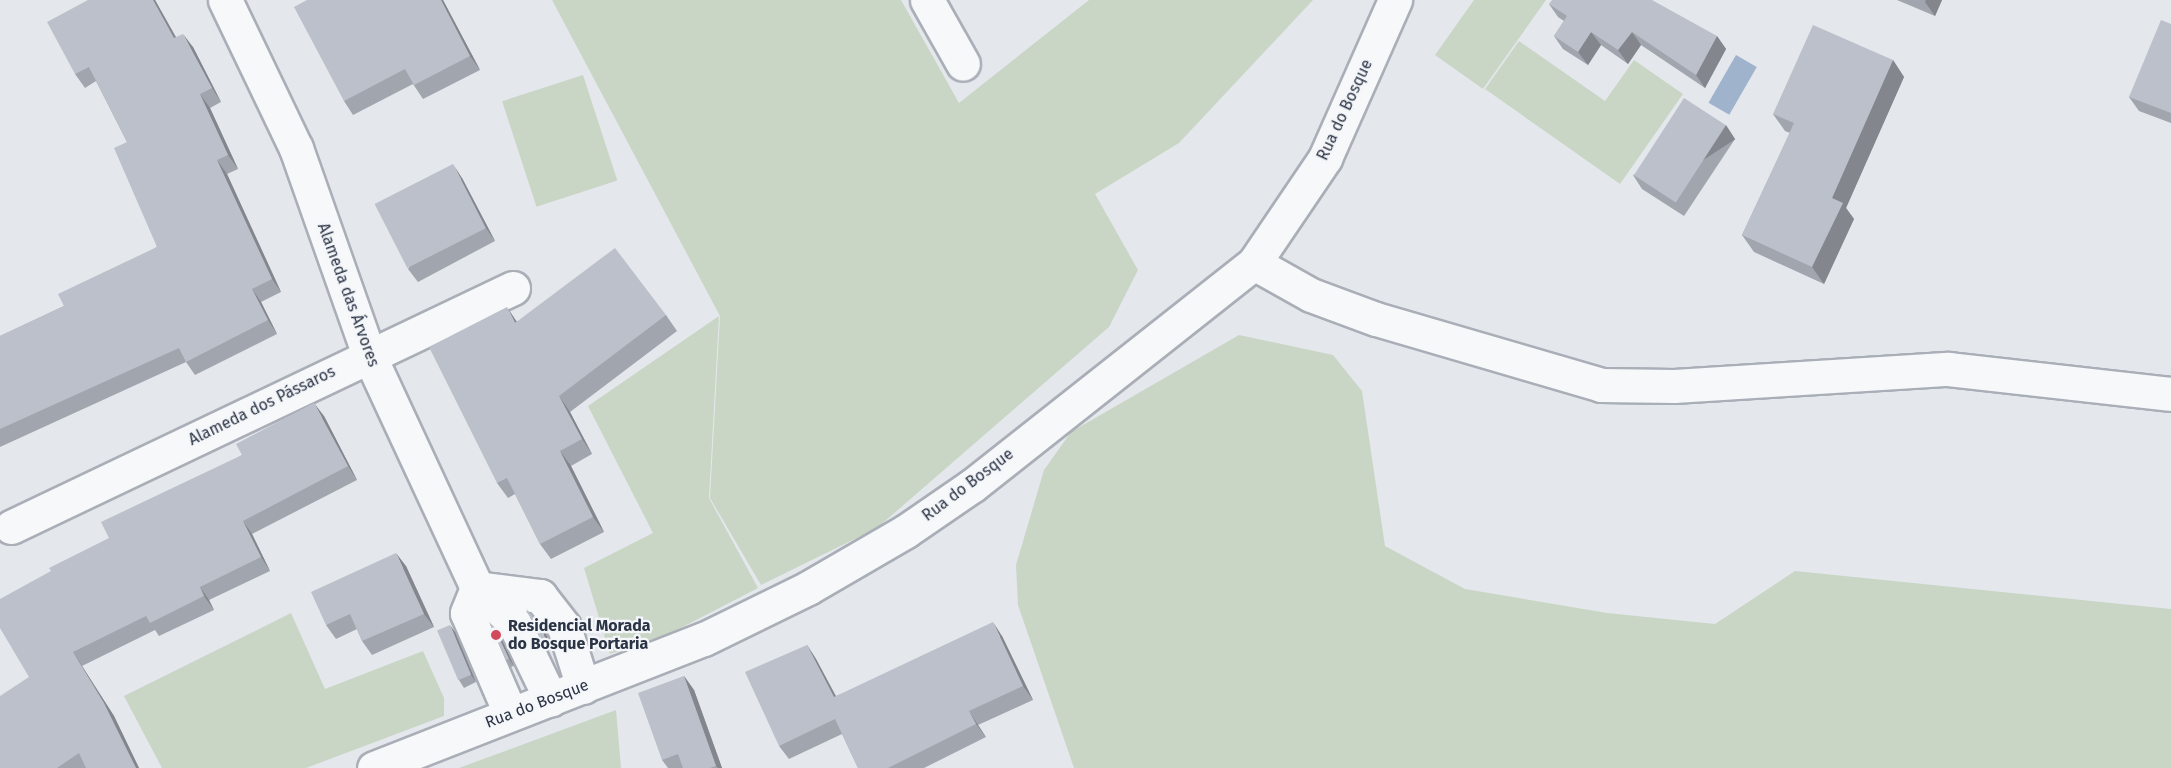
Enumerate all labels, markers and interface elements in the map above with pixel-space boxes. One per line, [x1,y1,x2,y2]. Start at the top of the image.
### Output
street label: Rua do Bosque [1313,56,1377,164]
street label: Alameda das Árvores [313,220,383,370]
street label: Alameda dos Pássaros [186,362,338,450]
street label: Rua do Bosque [919,444,1017,526]
place label: Residencial Morada do Bosque Portaria [508,616,651,654]
marker: Residencial Morada do Bosque Portaria [489,628,503,642]
street label: Rua do Bosque [483,675,591,733]

